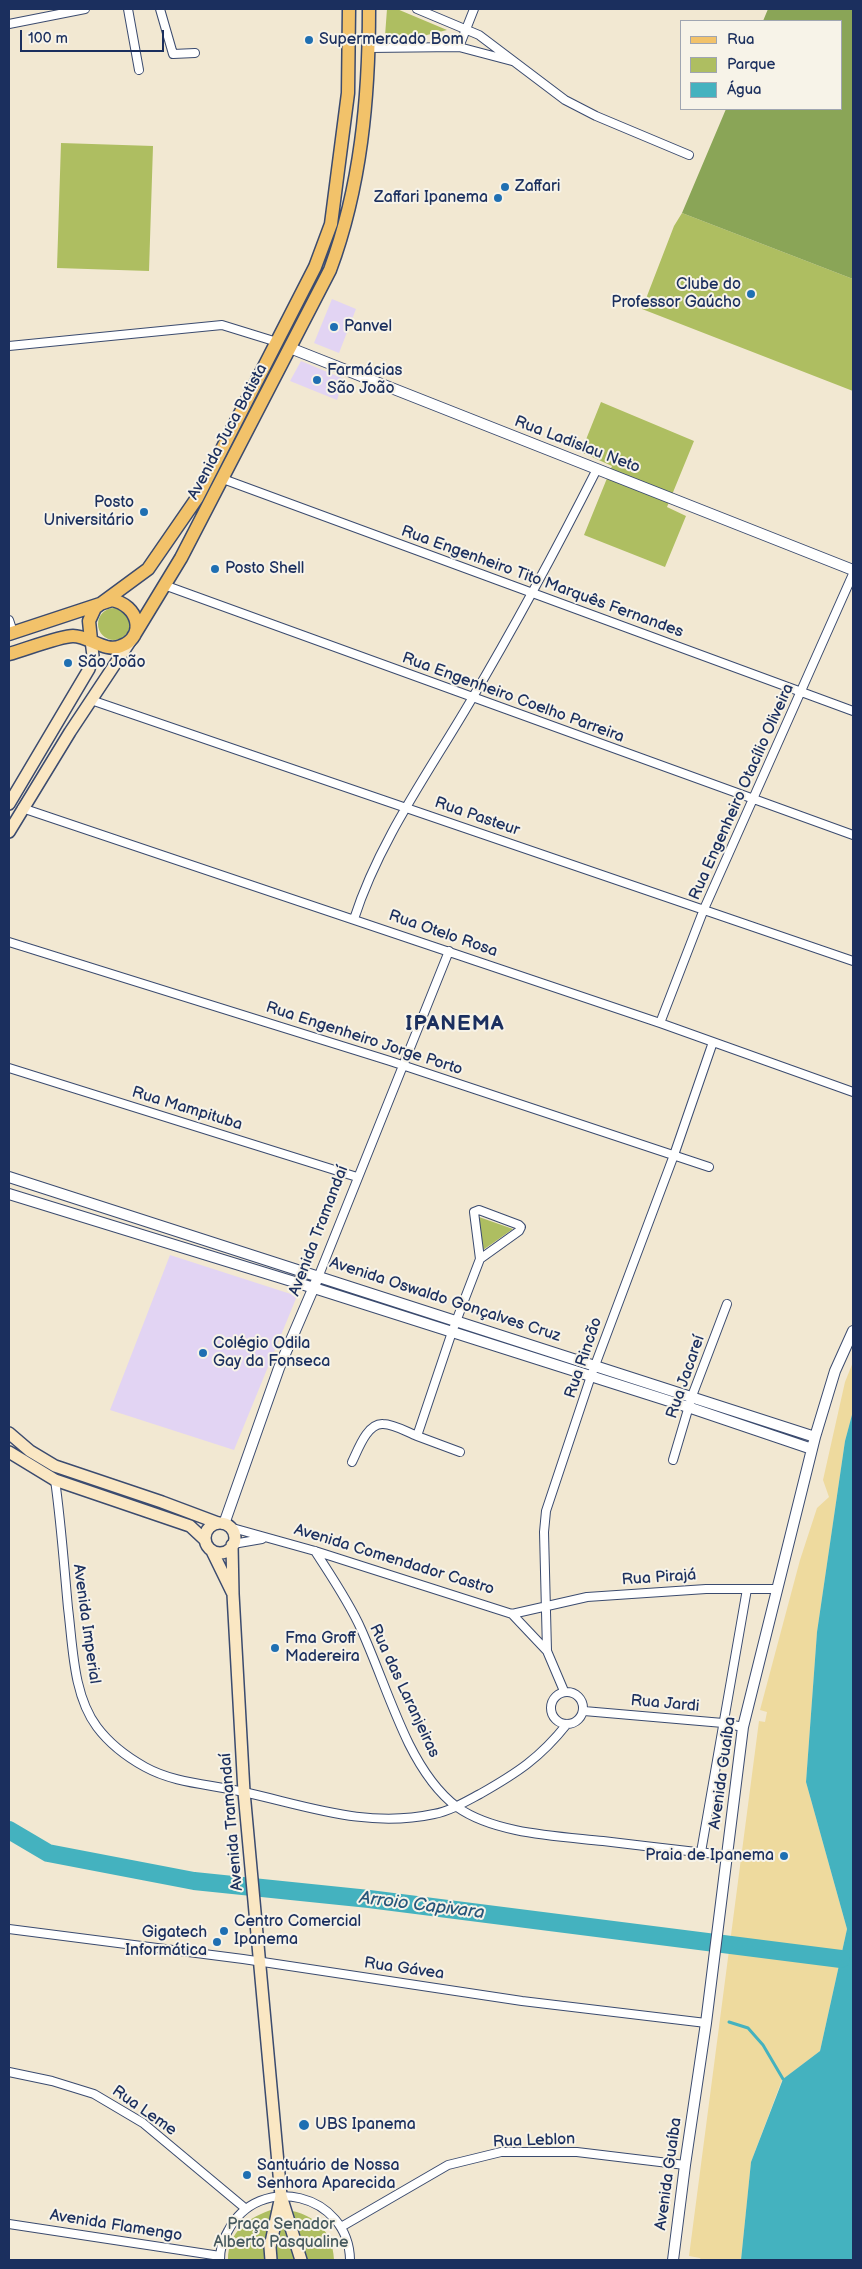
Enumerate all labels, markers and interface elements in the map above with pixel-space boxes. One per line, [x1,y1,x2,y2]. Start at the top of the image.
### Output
scale bar [22,20,166,52]
legend [680,20,842,110]
text: 100 m [28,29,68,48]
place label: Supermercado Bom [319,30,464,50]
text: Rua [727,30,755,49]
marker: Supermercado Bom [303,34,315,46]
text: Parque [727,55,775,74]
text: Água [727,80,762,99]
place label: Zaffari [515,177,561,197]
marker: Zaffari [499,181,511,193]
place label: Zaffari Ipanema [374,188,488,208]
marker: Zaffari Ipanema [492,192,504,204]
place label: Clube do Professor Gaúcho [611,275,741,313]
marker: Clube do Professor Gaúcho [745,288,757,300]
place label: Panvel [344,317,392,337]
marker: Panvel [328,321,340,333]
street label: Avenida Juca Batista [184,361,272,503]
place label: Farmácias São João [327,361,402,399]
marker: Farmácias São João [311,374,323,386]
street label: Rua Ladislau Neto [511,412,643,478]
place label: Posto Universitário [44,493,134,531]
marker: Posto Universitário [138,506,150,518]
street label: Rua Engenheiro Tito Marquês Fernandes [398,522,686,642]
place label: Posto Shell [225,559,304,579]
marker: Posto Shell [209,563,221,575]
street label: Rua Engenheiro Coelho Parreira [399,649,627,747]
place label: São João [78,653,146,673]
marker: São João [62,657,74,669]
street label: Rua Engenheiro Otacílio Oliveira [685,681,799,903]
street label: Rua Pasteur [432,793,522,841]
street label: Rua Otelo Rosa [386,906,500,962]
street label: Rua Engenheiro Jorge Porto [263,998,465,1080]
district label: IPANEMA [404,1012,506,1038]
street label: Rua Mampituba [129,1083,245,1135]
street label: Avenida Tramandaí [285,1163,353,1299]
street label: Avenida Oswaldo Gonçalves Cruz [327,1254,563,1346]
street label: Rua Rincão [561,1315,607,1401]
street label: Rua Jacareí [663,1333,709,1421]
place label: Colégio Odila Gay da Fonseca [213,1334,330,1372]
marker: Colégio Odila Gay da Fonseca [197,1347,209,1359]
street label: Avenida Comendador Castro [292,1520,496,1600]
street label: Avenida Imperial [68,1563,104,1685]
street label: Rua Pirajá [621,1566,697,1590]
street label: Rua das Laranjeiras [365,1621,443,1761]
place label: Fma Groff Madereira [285,1629,360,1667]
marker: Fma Groff Madereira [269,1642,281,1654]
street label: Rua Jardi [630,1691,700,1717]
street label: Avenida Guaíba [706,1715,740,1831]
street label: Avenida Tramandaí [216,1752,248,1892]
place label: Praia de Ipanema [645,1846,774,1866]
marker: Praia de Ipanema [778,1850,790,1862]
water label: Arroio Capivara [358,1888,486,1924]
place label: Centro Comercial Ipanema [234,1912,361,1950]
place label: Gigatech Informática [125,1923,207,1961]
marker: Centro Comercial Ipanema [218,1925,230,1937]
marker: Gigatech Informática [211,1936,223,1948]
street label: Rua Gávea [363,1954,445,1984]
street label: Rua Leme [108,2082,180,2140]
place label: UBS Ipanema [315,2115,416,2135]
street label: Avenida Guaíba [652,2116,686,2232]
marker: UBS Ipanema [297,2118,311,2132]
street label: Rua Leblon [492,2130,576,2152]
place label: Santuário de Nossa Senhora Aparecida [257,2156,399,2194]
marker: Santuário de Nossa Senhora Aparecida [241,2169,253,2181]
street label: Avenida Flamengo [48,2206,184,2246]
park label: Praça Senador Alberto Pasqualine [213,2215,349,2253]

